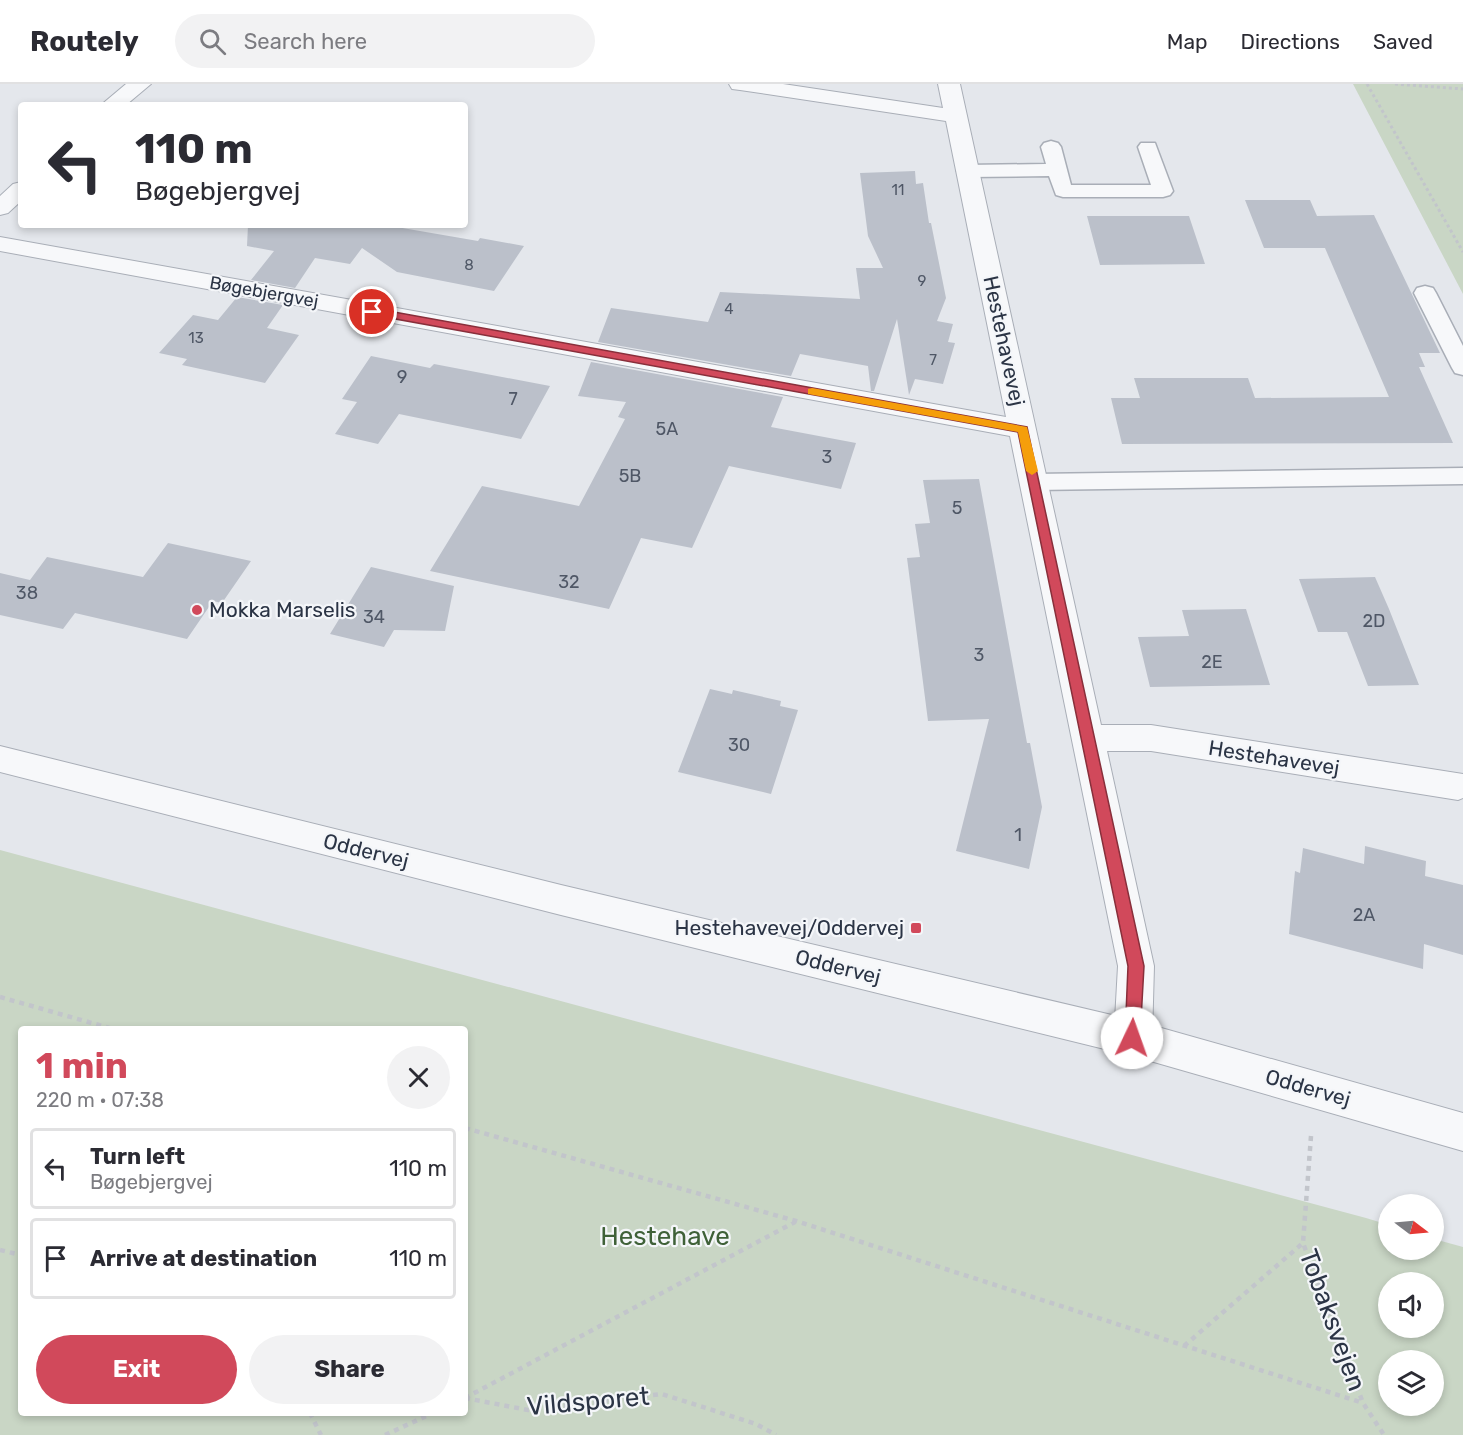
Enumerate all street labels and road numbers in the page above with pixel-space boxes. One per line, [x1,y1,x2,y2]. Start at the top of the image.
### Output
street label: Bøgebjergvej [208,272,320,312]
street label: Hestehavevej [978,273,1030,408]
street label: Hestehavevej [1207,735,1341,780]
street label: Oddervej [321,828,411,873]
street label: Oddervej [793,944,883,989]
street label: Oddervej [1263,1063,1354,1112]
street label: Tobaksvejen [1293,1245,1373,1395]
street label: Vildsporet [525,1381,651,1422]

